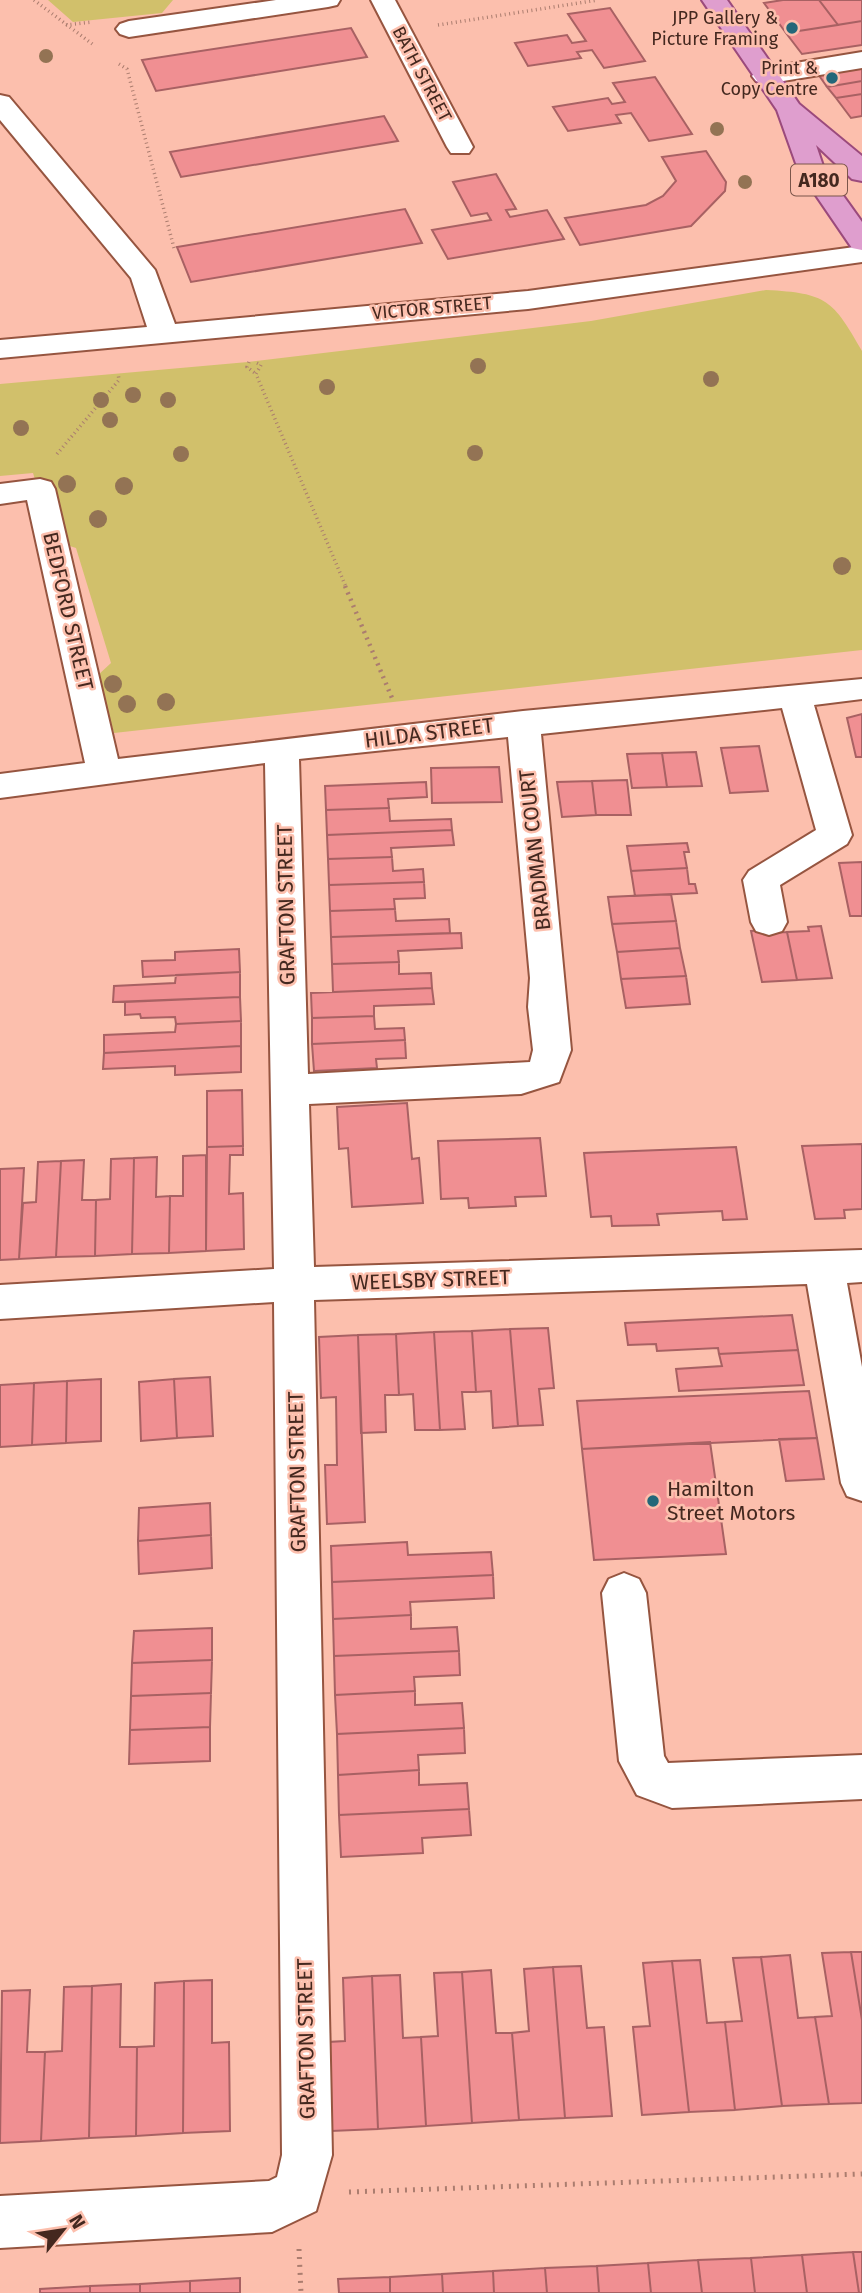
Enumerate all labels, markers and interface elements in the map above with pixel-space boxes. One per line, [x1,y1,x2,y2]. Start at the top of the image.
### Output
place label: JPP Gallery & Picture Framing [651,7,779,50]
marker: JPP Gallery & Picture Framing [784,20,800,36]
street label: BATH STREET [388,23,457,126]
place label: Print & Copy Centre [721,57,818,100]
marker: Print & Copy Centre [824,70,840,86]
road number: A180 [791,164,847,196]
street label: VICTOR STREET [371,292,494,324]
street label: BEDFORD STREET [37,529,99,693]
street label: HILDA STREET [363,712,495,754]
street label: BRADMAN COURT [514,768,556,932]
street label: GRAFTON STREET [272,824,300,986]
street label: WEELSBY STREET [351,1264,511,1296]
street label: GRAFTON STREET [283,1391,311,1553]
place label: Hamilton Street Motors [667,1476,795,1526]
marker: Hamilton Street Motors [645,1493,661,1509]
street label: GRAFTON STREET [292,1958,320,2120]
north arrow [28,2195,98,2265]
text: N [64,2211,90,2233]

